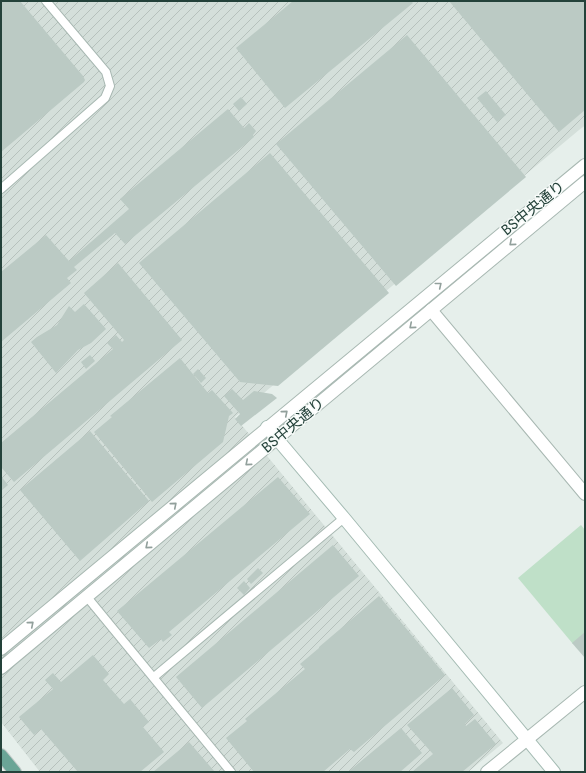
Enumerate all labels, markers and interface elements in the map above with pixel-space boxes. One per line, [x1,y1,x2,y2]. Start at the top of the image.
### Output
street label: BS中央通り [496,175,570,241]
one-way arrow [509,238,516,245]
one-way arrow [434,283,442,290]
one-way arrow [409,321,416,328]
street label: BS中央通り [257,392,329,458]
one-way arrow [280,410,287,417]
one-way arrow [245,459,253,466]
one-way arrow [169,502,177,509]
one-way arrow [145,542,152,549]
one-way arrow [26,621,34,628]

